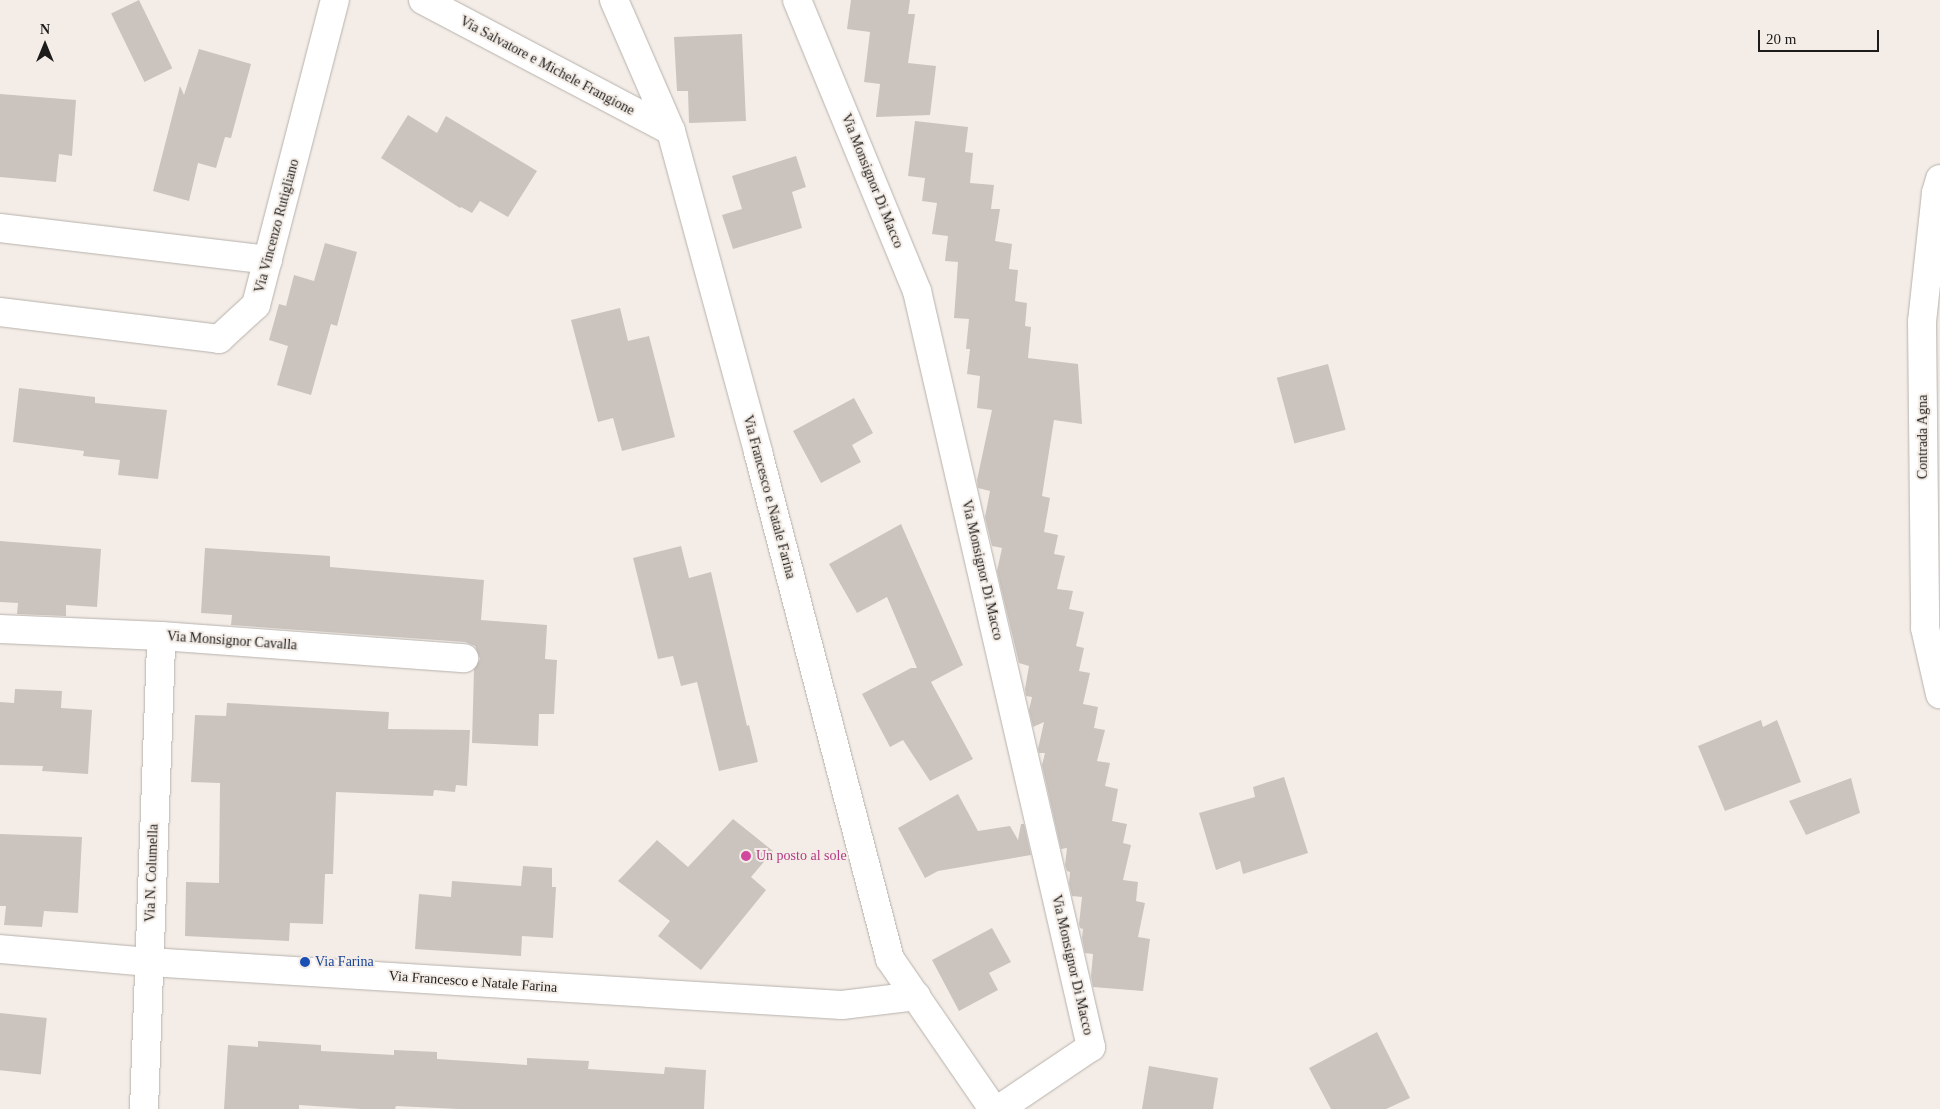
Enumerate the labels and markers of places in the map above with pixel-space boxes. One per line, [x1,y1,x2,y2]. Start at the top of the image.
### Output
place label: Un posto al sole [756,848,847,864]
marker: Un posto al sole [740,850,752,862]
place label: Via Farina [315,954,374,970]
marker: Via Farina [299,956,311,968]

